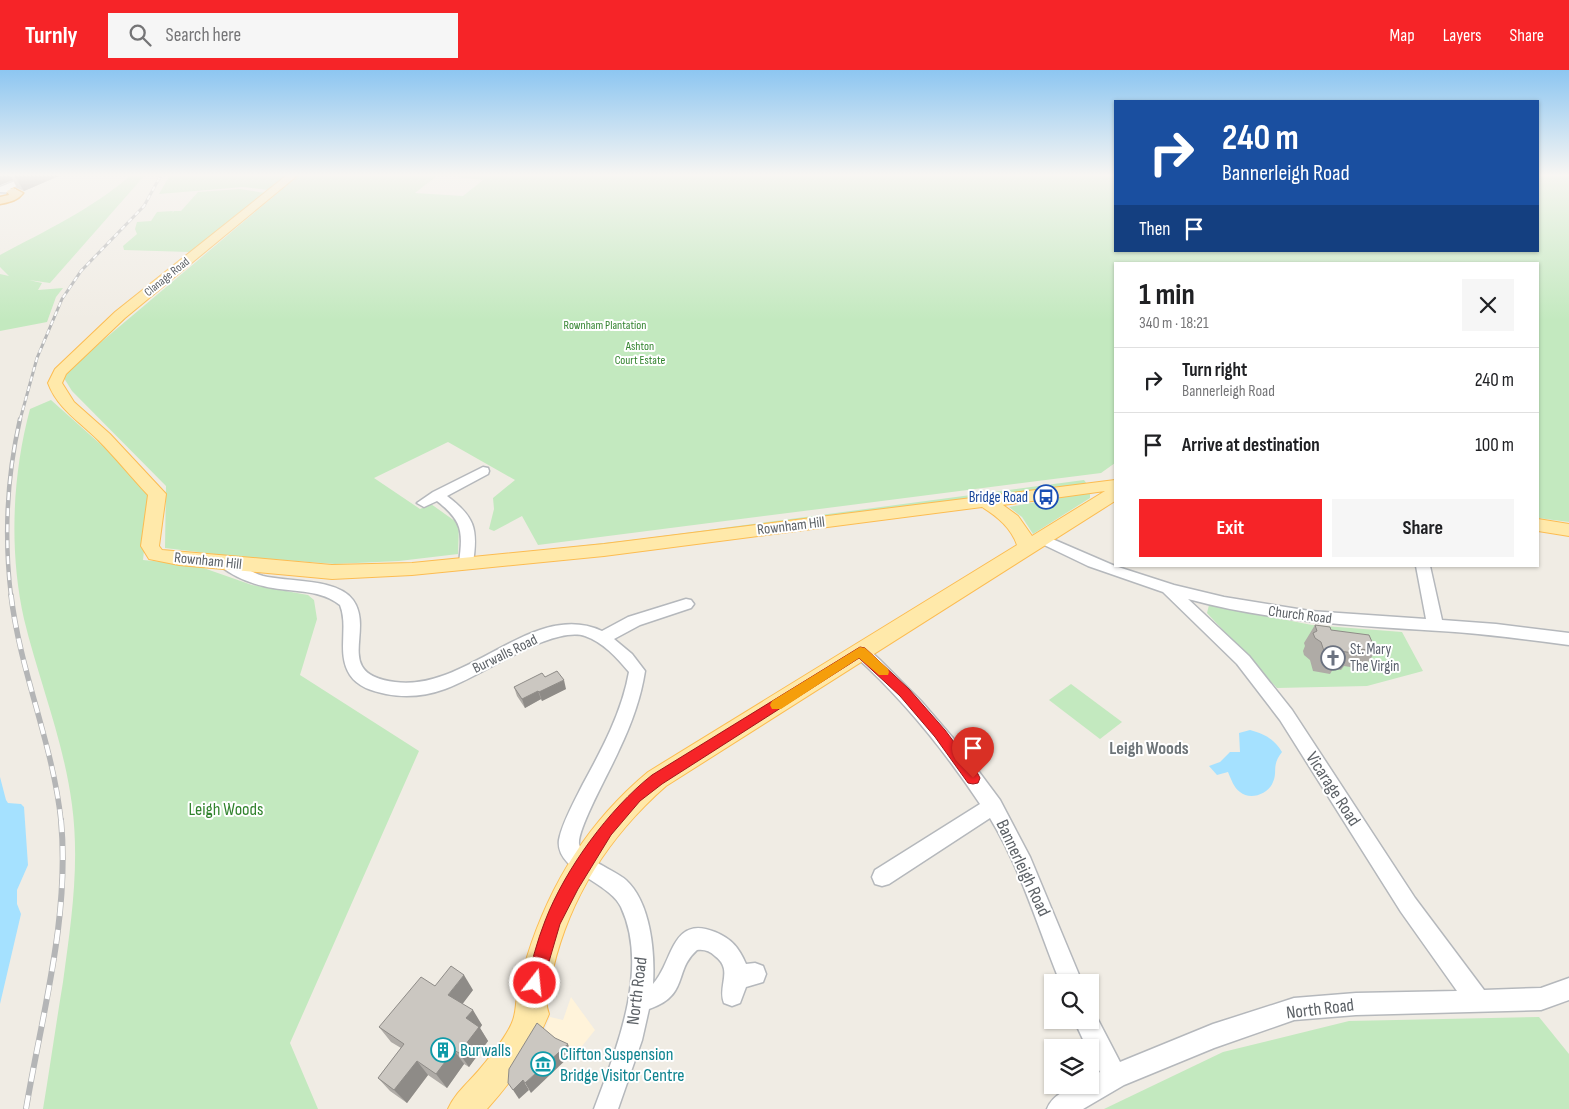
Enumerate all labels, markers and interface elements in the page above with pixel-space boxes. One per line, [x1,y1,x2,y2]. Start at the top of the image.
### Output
search box [108,13,458,58]
text: Turnly [25,21,78,50]
icon: search [126,21,154,49]
text: Search here [166,24,241,47]
text: Map [1390,25,1415,46]
text: Layers [1443,25,1482,46]
text: Share [1510,25,1544,46]
text: 240 m [1222,117,1299,160]
icon: right [1139,120,1204,185]
text: Bannerleigh Road [1222,160,1350,187]
icon: arrive [1180,215,1208,243]
text: Then [1139,218,1170,241]
street label: Clanage Road [141,254,193,300]
text: 1 min [1139,277,1195,313]
button: close [1462,279,1514,331]
text: 340 m · 18:21 [1139,314,1209,333]
park label: Rownham Plantation [564,318,646,333]
park label: Ashton Court Estate [615,339,666,368]
text: Turn right [1182,359,1247,382]
icon: right [1139,366,1167,394]
text: 240 m [1475,369,1514,392]
text: Bannerleigh Road [1182,382,1275,401]
icon: arrive [1139,431,1167,459]
text: Arrive at destination [1182,434,1320,457]
text: 100 m [1475,434,1514,457]
bus stop icon: Bridge Road [1033,484,1059,510]
place label: Bridge Road [969,488,1028,507]
button: Exit [1139,499,1322,557]
button: Share [1332,499,1514,557]
street label: Rownham Hill [756,512,826,540]
street label: Rownham Hill [173,548,243,574]
street label: Church Road [1267,602,1333,628]
street label: Burwalls Road [469,630,541,678]
place label: St. Mary The Virgin [1350,640,1399,676]
church icon: St. Mary The Virgin [1320,645,1346,671]
pin [952,727,994,778]
icon: arrive [959,734,987,762]
district label: Leigh Woods [1109,738,1189,759]
street label: Vicarage Road [1301,748,1365,830]
park label: Leigh Woods [188,799,264,820]
street label: Bannerleigh Road [991,816,1055,920]
position arrow [508,956,560,1008]
street label: North Road [622,956,652,1026]
map controls [1044,974,1099,1094]
button: search [1044,974,1099,1029]
street label: North Road [1285,994,1355,1024]
building icon: Burwalls [430,1037,456,1063]
button: layers [1044,1039,1099,1094]
place label: Burwalls [460,1040,511,1061]
place label: Clifton Suspension Bridge Visitor Centre [560,1044,685,1086]
museum icon: Clifton Suspension Bridge Visitor Centre [530,1051,556,1077]

